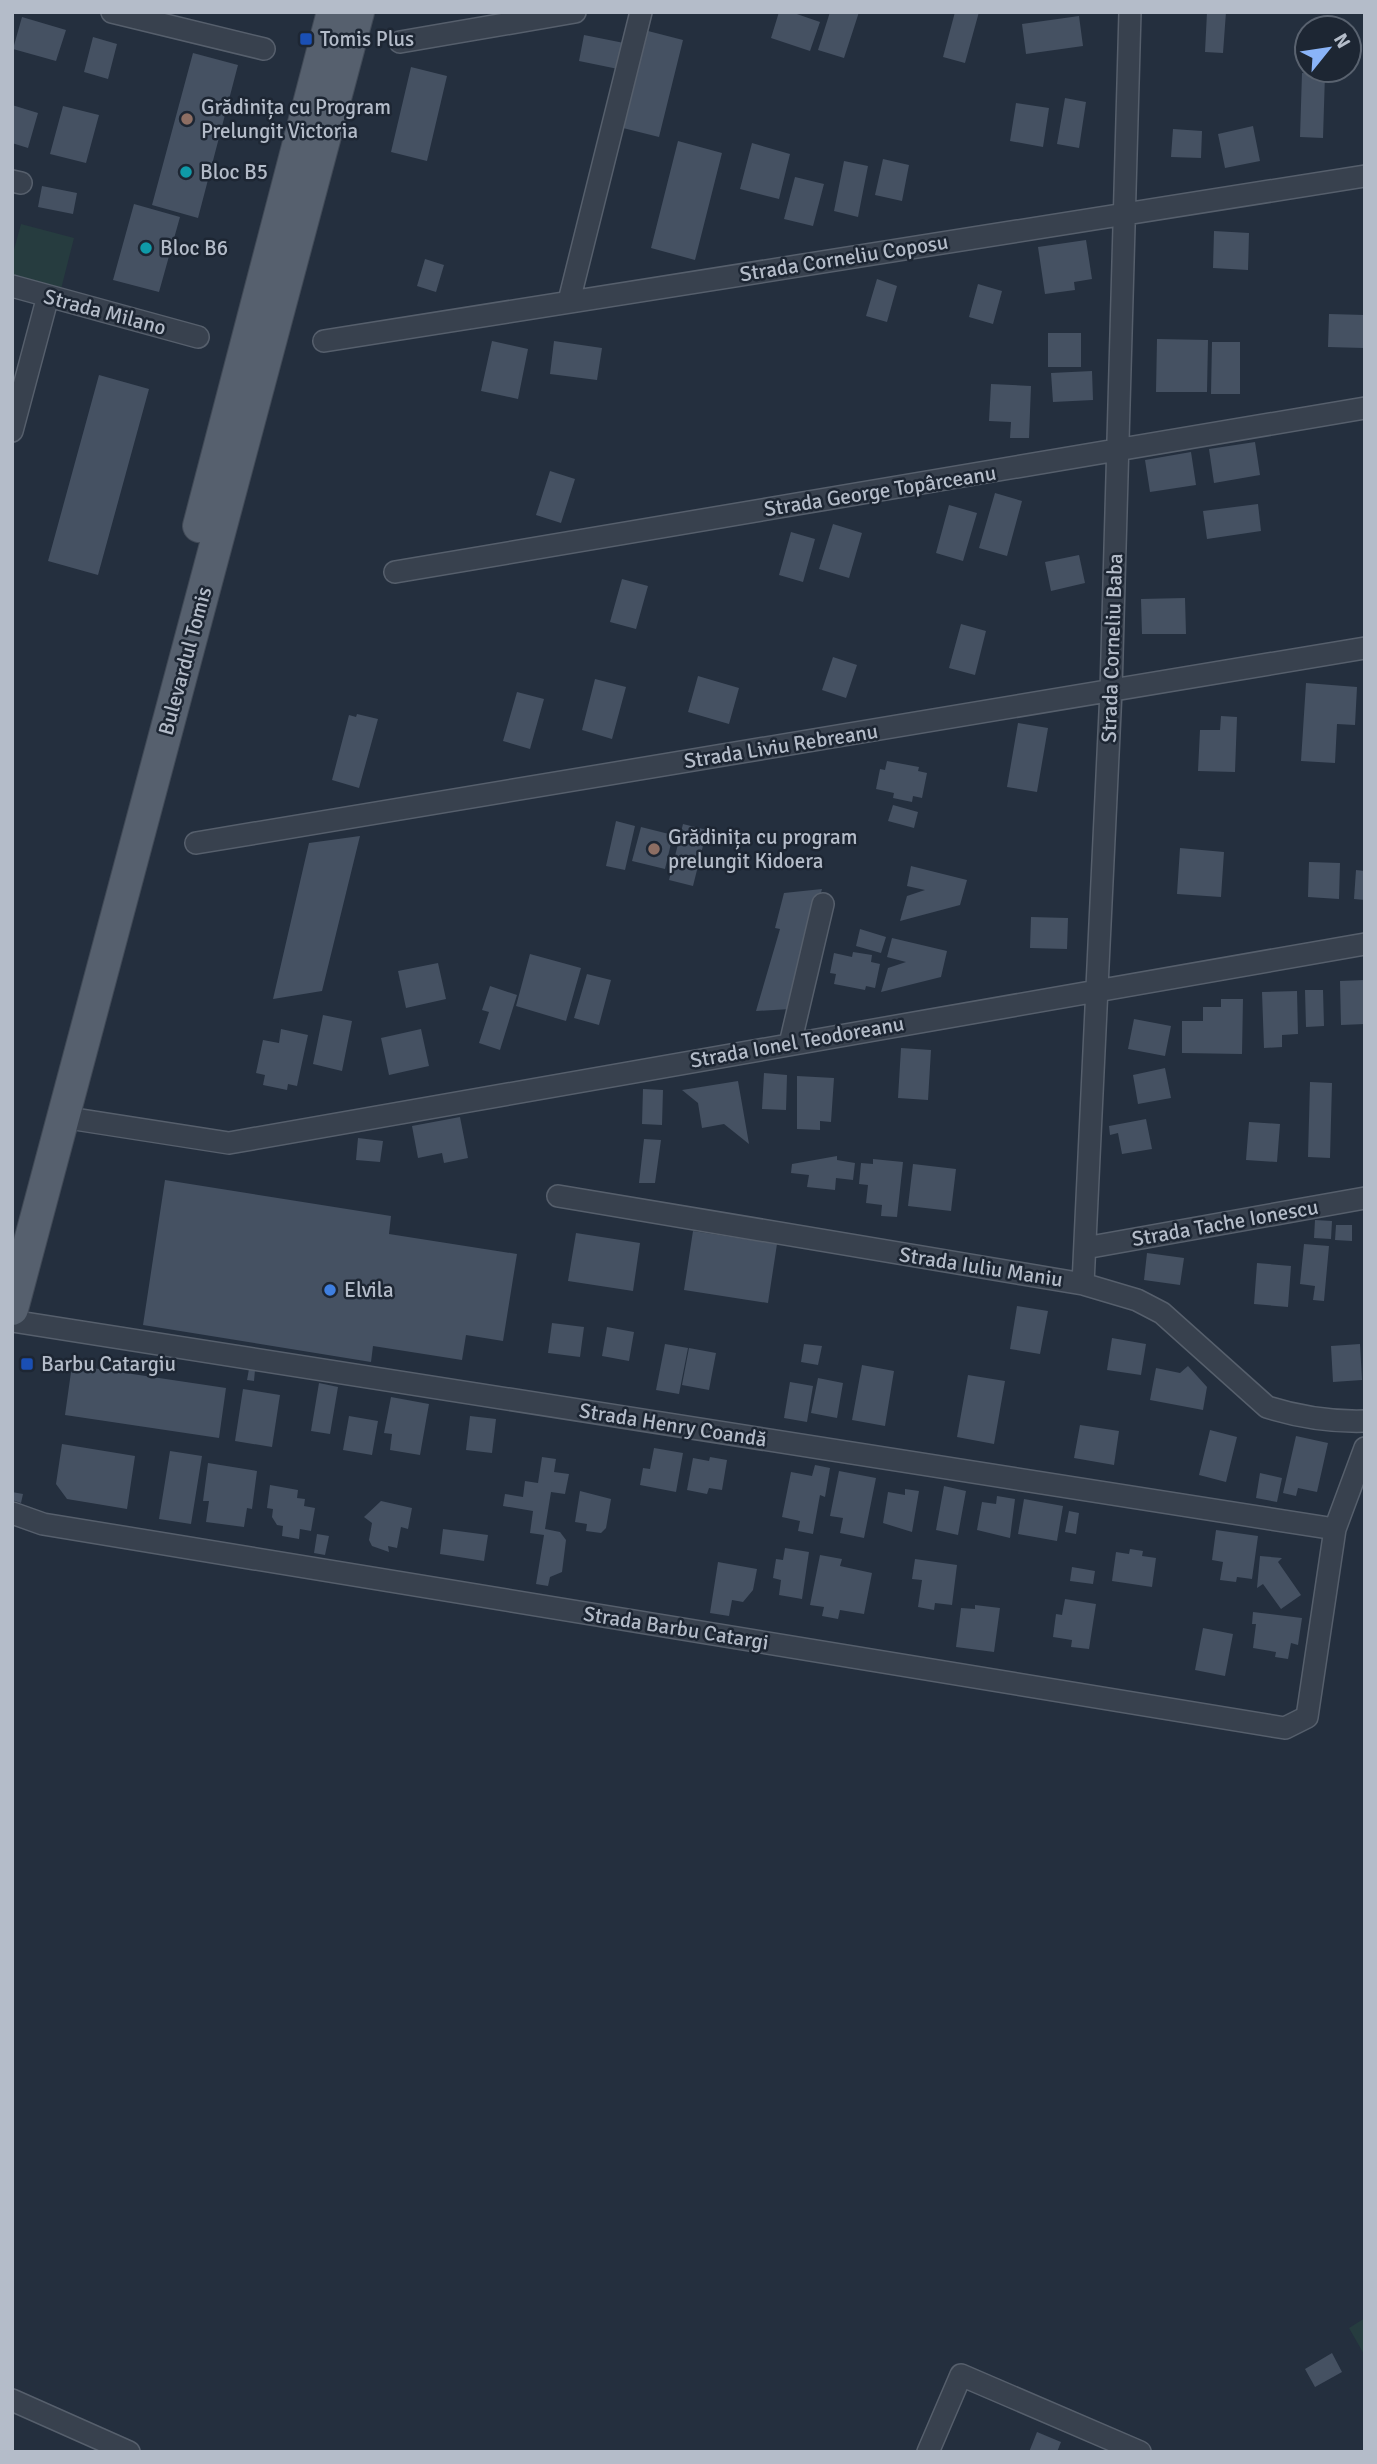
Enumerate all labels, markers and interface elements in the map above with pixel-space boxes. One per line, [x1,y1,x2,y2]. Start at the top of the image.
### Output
north arrow [1293,14,1363,84]
place label: Tomis Plus [320,26,414,52]
text: N [1328,29,1356,53]
marker: Tomis Plus [298,31,314,47]
place label: Grădinița cu Program Prelungit Victoria [201,94,391,144]
marker: Grădinița cu Program Prelungit Victoria [179,111,195,127]
place label: Bloc B5 [200,159,268,185]
marker: Bloc B5 [178,164,194,180]
street label: Strada Corneliu Coposu [738,229,950,287]
place label: Bloc B6 [160,235,228,261]
marker: Bloc B6 [138,240,154,256]
street label: Strada Milano [41,283,169,341]
street label: Strada George Topârceanu [762,460,998,522]
street label: Strada Corneliu Baba [1096,553,1128,743]
street label: Bulevardul Tomis [153,584,217,738]
street label: Strada Liviu Rebreanu [682,718,880,774]
place label: Grădinița cu program prelungit Kidoera [668,824,857,874]
marker: Grădinița cu program prelungit Kidoera [646,841,662,857]
street label: Strada Ionel Teodoreanu [688,1010,906,1074]
street label: Strada Tache Ionescu [1130,1194,1320,1252]
street label: Strada Iuliu Maniu [897,1241,1065,1293]
place label: Elvila [344,1277,394,1303]
marker: Elvila [322,1282,338,1298]
place label: Barbu Catargiu [41,1351,176,1377]
marker: Barbu Catargiu [19,1356,35,1372]
street label: Strada Henry Coandă [577,1397,769,1453]
street label: Strada Barbu Catargi [582,1601,770,1655]

